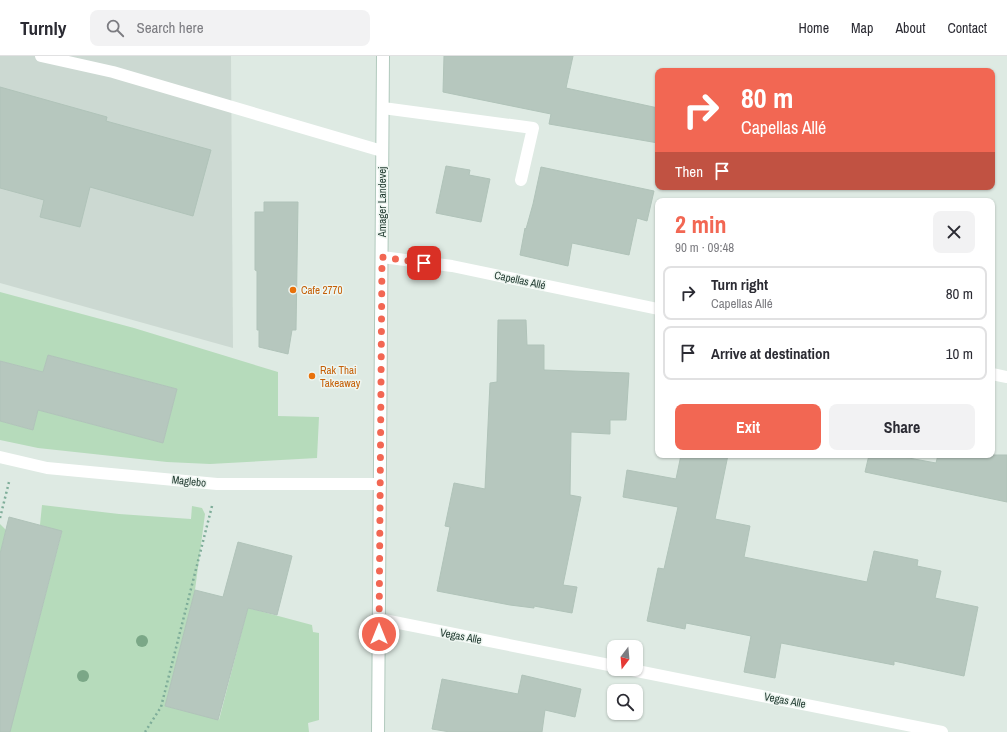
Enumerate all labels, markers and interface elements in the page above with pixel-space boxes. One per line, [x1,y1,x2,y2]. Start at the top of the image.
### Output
search box [90,10,370,46]
text: Turnly [20,15,66,41]
icon: search [104,17,126,39]
text: Search here [136,17,204,38]
text: Home [798,19,829,37]
text: Map [851,19,873,37]
text: About [895,19,925,37]
text: Contact [947,19,987,37]
text: 80 m [741,79,793,117]
icon: right [675,84,727,136]
text: Capellas Allé [741,115,826,140]
icon: arrive [711,160,733,182]
text: Then [675,161,703,182]
street label: Amager Landevej [375,167,389,238]
text: 2 min [675,208,726,240]
button: close [933,211,975,253]
text: 90 m · 09:48 [675,239,734,256]
pin [407,246,441,280]
icon: arrive [413,252,435,274]
street label: Capellas Allé [493,268,547,292]
text: Turn right [711,274,768,295]
icon: right [677,282,699,304]
place label: Cafe 2770 [301,283,343,297]
text: 80 m [946,283,973,304]
marker: Cafe 2770 [288,285,298,295]
text: Capellas Allé [711,295,773,312]
icon: arrive [677,342,699,364]
text: Arrive at destination [711,343,830,364]
text: 10 m [946,343,973,364]
place label: Rak Thai Takeaway [320,363,361,390]
marker: Rak Thai Takeaway [307,371,317,381]
button: Exit [675,404,821,450]
button: Share [829,404,975,450]
street label: Maglebo [171,472,207,490]
position arrow [358,613,400,655]
street label: Vegas Alle [439,625,483,647]
north arrow [607,640,643,676]
map controls [607,640,643,720]
button: search [607,684,643,720]
street label: Vegas Alle [763,689,807,711]

